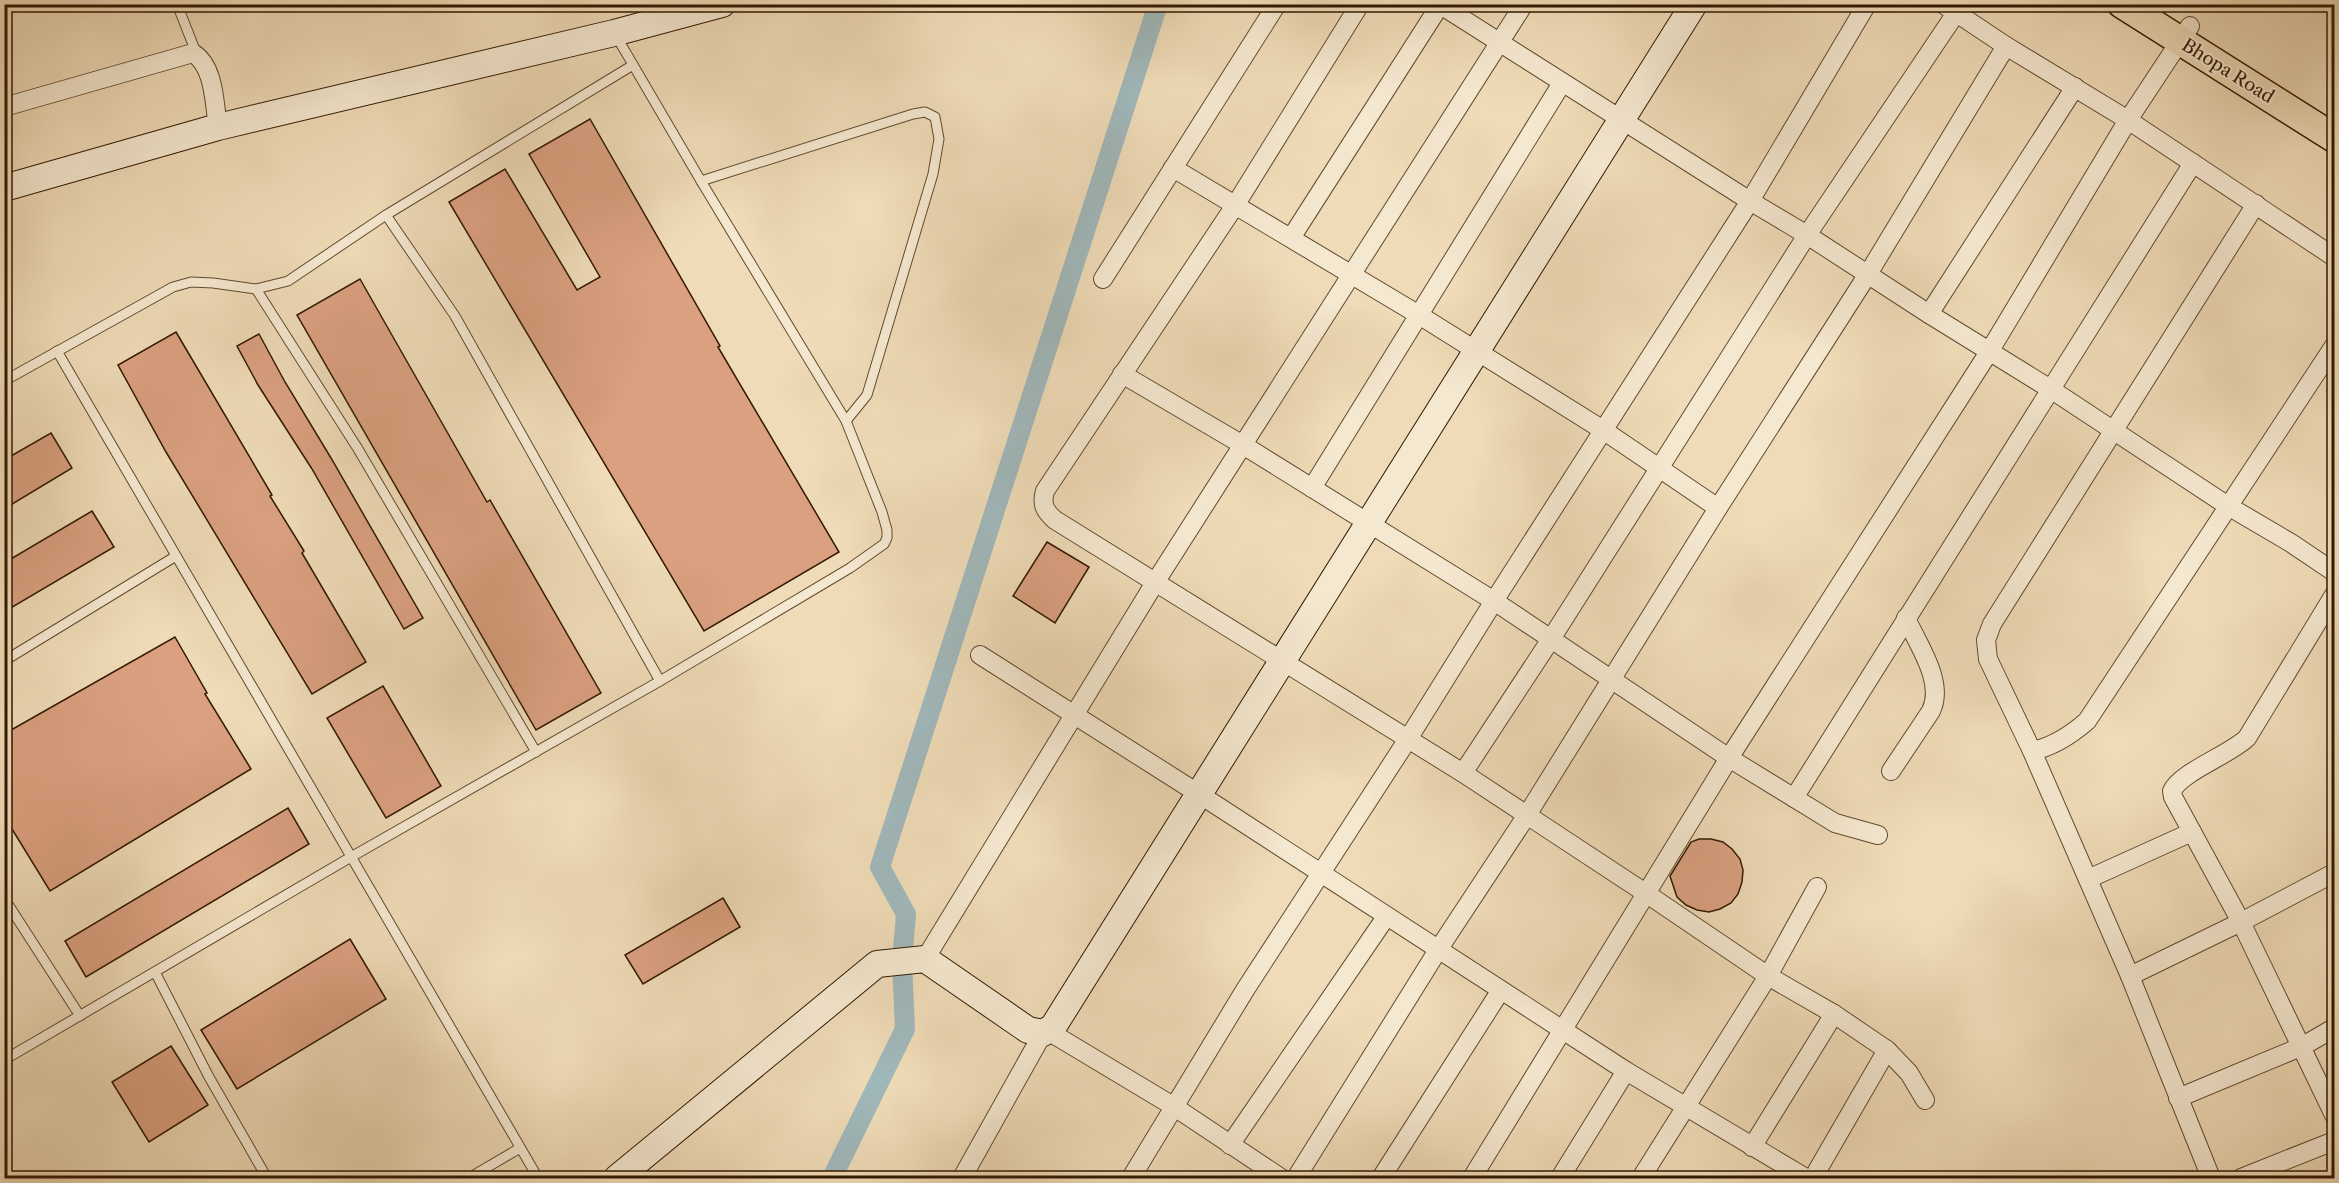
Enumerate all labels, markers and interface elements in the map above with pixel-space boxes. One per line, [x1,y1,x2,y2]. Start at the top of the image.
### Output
street label: Bhopa Road [2178,34,2278,108]

